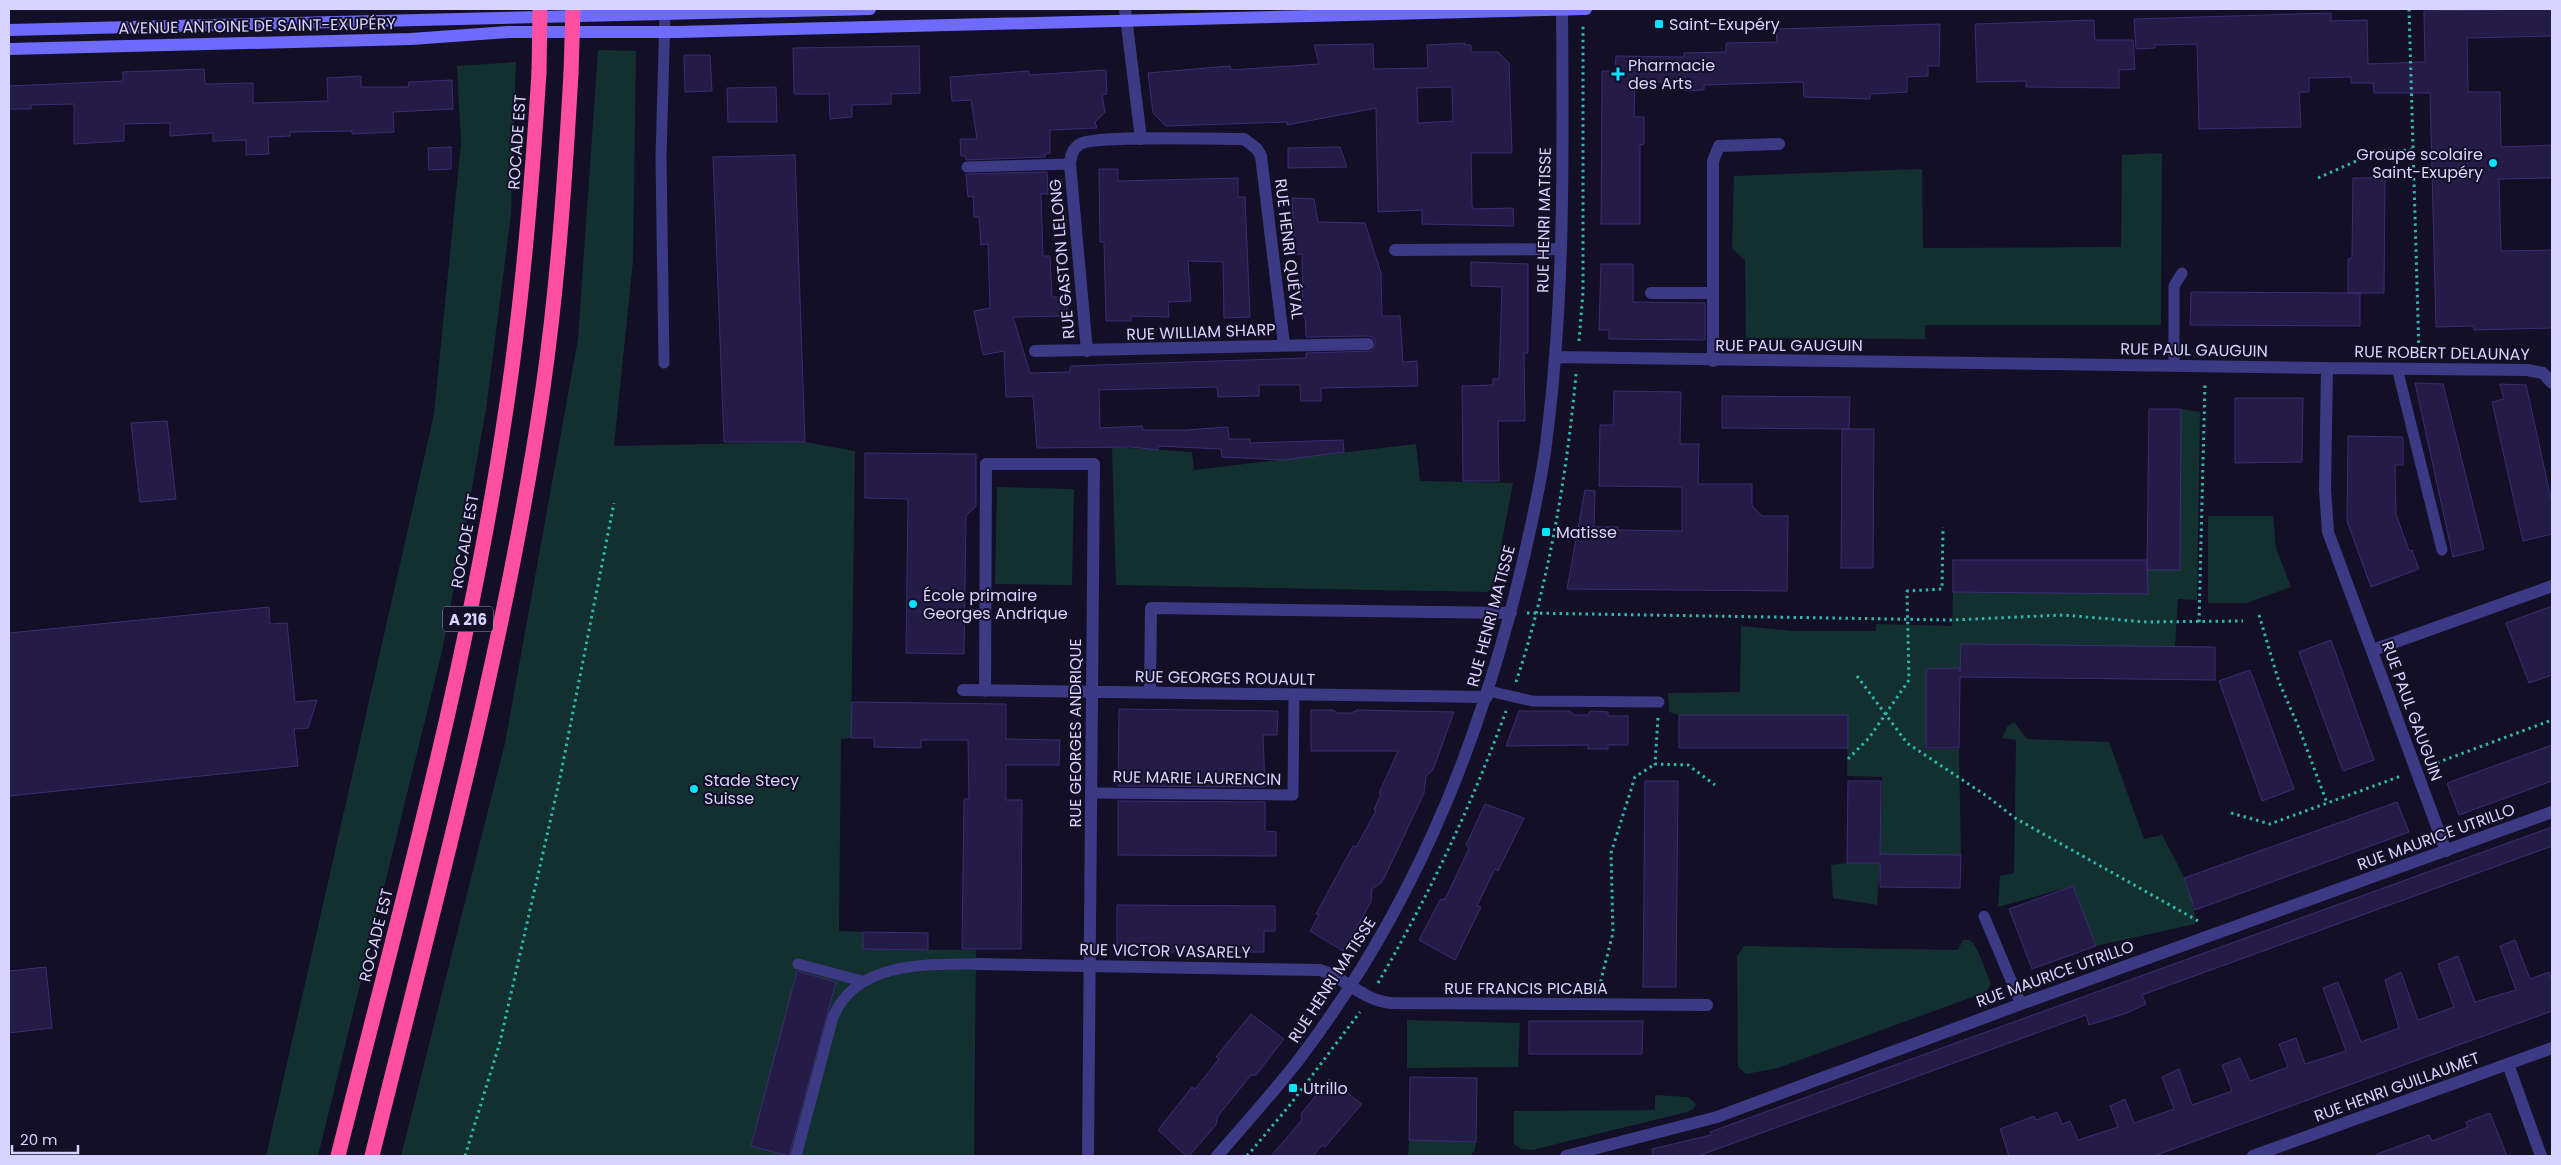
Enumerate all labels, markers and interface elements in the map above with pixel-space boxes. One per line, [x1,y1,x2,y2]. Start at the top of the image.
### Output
street label: AVENUE ANTOINE DE SAINT-EXUPÉRY [118,12,397,40]
place label: Saint-Exupéry [1669,13,1780,36]
marker: Saint-Exupéry [1653,18,1665,30]
place label: Pharmacie des Arts [1628,54,1715,95]
marker: Pharmacie des Arts [1612,68,1624,80]
street label: ROCADE EST [502,93,532,190]
place label: Groupe scolaire Saint-Exupéry [2356,143,2483,184]
street label: RUE HENRI MATISSE [1531,147,1557,293]
marker: Groupe scolaire Saint-Exupéry [2487,157,2499,169]
street label: RUE HENRI QUÉVAL [1269,177,1309,321]
street label: RUE GASTON LELONG [1044,178,1080,340]
street label: RUE WILLIAM SHARP [1126,318,1276,346]
street label: RUE PAUL GAUGUIN [1715,334,1863,357]
street label: RUE PAUL GAUGUIN [2120,337,2268,363]
street label: RUE ROBERT DELAUNAY [2354,340,2531,366]
street label: ROCADE EST [445,492,485,590]
place label: Matisse [1556,521,1617,544]
marker: Matisse [1540,526,1552,538]
street label: RUE HENRI MATISSE [1461,543,1521,689]
place label: École primaire Georges Andrique [923,584,1068,625]
marker: École primaire Georges Andrique [907,598,919,610]
road number: A 216 [443,606,493,632]
street label: RUE PAUL GAUGUIN [2376,638,2448,784]
street label: RUE GEORGES ANDRIQUE [1064,639,1087,827]
street label: RUE GEORGES ROUAULT [1135,665,1316,691]
street label: RUE MARIE LAURENCIN [1112,765,1282,791]
place label: Stade Stecy Suisse [704,769,799,810]
marker: Stade Stecy Suisse [688,783,700,795]
street label: RUE MAURICE UTRILLO [2354,798,2518,876]
street label: ROCADE EST [353,886,399,984]
street label: RUE HENRI MATISSE [1283,913,1381,1047]
street label: RUE MAURICE UTRILLO [1973,935,2137,1013]
street label: RUE VICTOR VASARELY [1079,938,1251,964]
street label: RUE FRANCIS PICABIA [1444,977,1608,1000]
street label: RUE HENRI GUILLAUMET [2311,1046,2483,1128]
place label: Utrillo [1303,1077,1348,1100]
marker: Utrillo [1287,1082,1299,1094]
scale bar [12,1122,79,1154]
text: 20 m [20,1129,58,1150]

